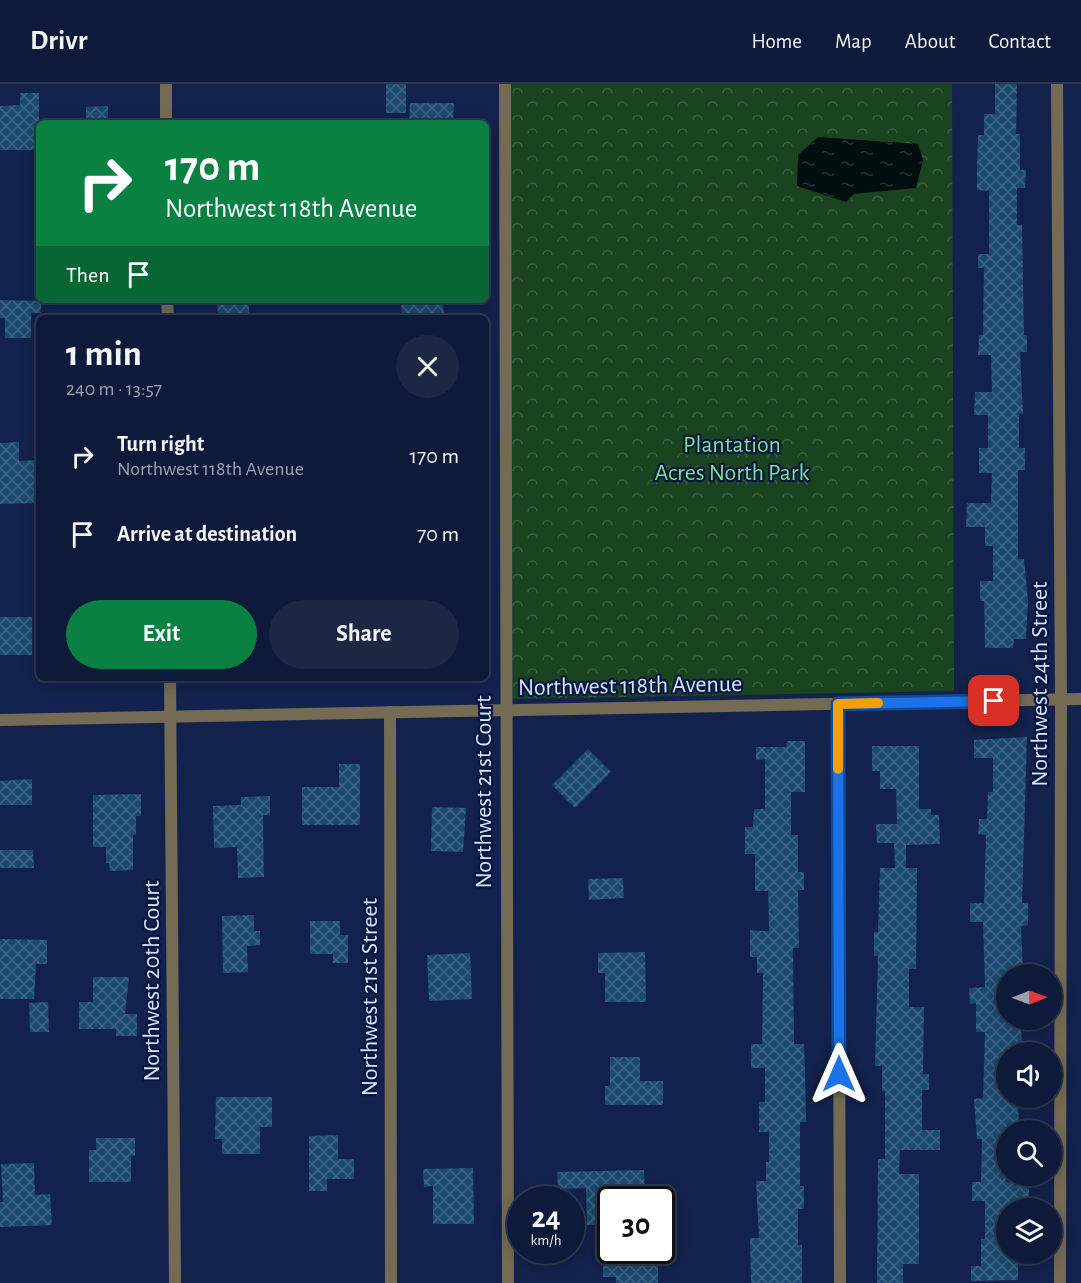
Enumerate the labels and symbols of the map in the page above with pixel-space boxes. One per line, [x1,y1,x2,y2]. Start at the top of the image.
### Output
park label: Plantation Acres North Park [655,433,809,485]
street label: Northwest 24th Street [1028,581,1052,787]
street label: Northwest 118th Avenue [518,672,742,700]
pin [968,675,1019,726]
street label: Northwest 21st Court [472,695,496,889]
street label: Northwest 20th Court [140,880,164,1082]
street label: Northwest 21st Street [358,897,382,1096]
north arrow [996,964,1062,1030]
position arrow [807,1042,871,1106]
speed limit sign: 30 [597,1186,675,1264]

